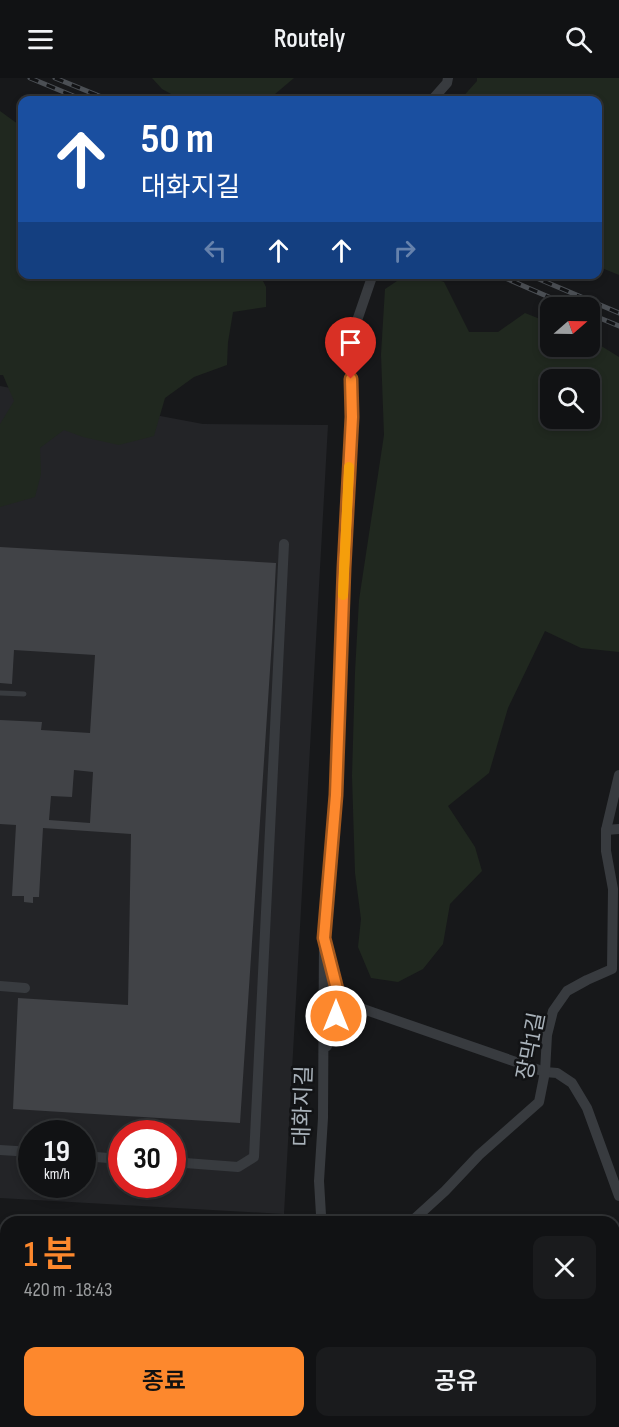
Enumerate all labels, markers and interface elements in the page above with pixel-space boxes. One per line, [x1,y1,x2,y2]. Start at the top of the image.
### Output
icon: menu [24,23,57,56]
text: Routely [274,23,345,55]
icon: search [562,23,595,56]
text: 50 m [141,114,214,165]
icon: ahead [42,120,120,198]
text: 대화지길 [141,172,240,204]
icon: left [199,234,232,267]
icon: ahead [262,234,295,267]
icon: ahead [325,234,358,267]
icon: right [388,234,421,267]
north arrow [540,297,600,357]
map controls [540,297,600,429]
pin [325,317,376,379]
icon: arrive [334,326,367,359]
button: search [540,369,600,429]
position arrow [304,984,368,1048]
street label: 장막1길 [512,1010,551,1082]
street label: 대화지길 [289,1065,318,1147]
speed limit sign: 30 [108,1120,186,1198]
text: 19 [44,1134,70,1170]
text: km/h [44,1165,70,1184]
text: 1 분 [24,1234,76,1277]
button: close [533,1236,596,1299]
text: 420 m · 18:43 [24,1278,112,1302]
button: 종료 [24,1347,304,1416]
button: 공유 [316,1347,596,1416]

